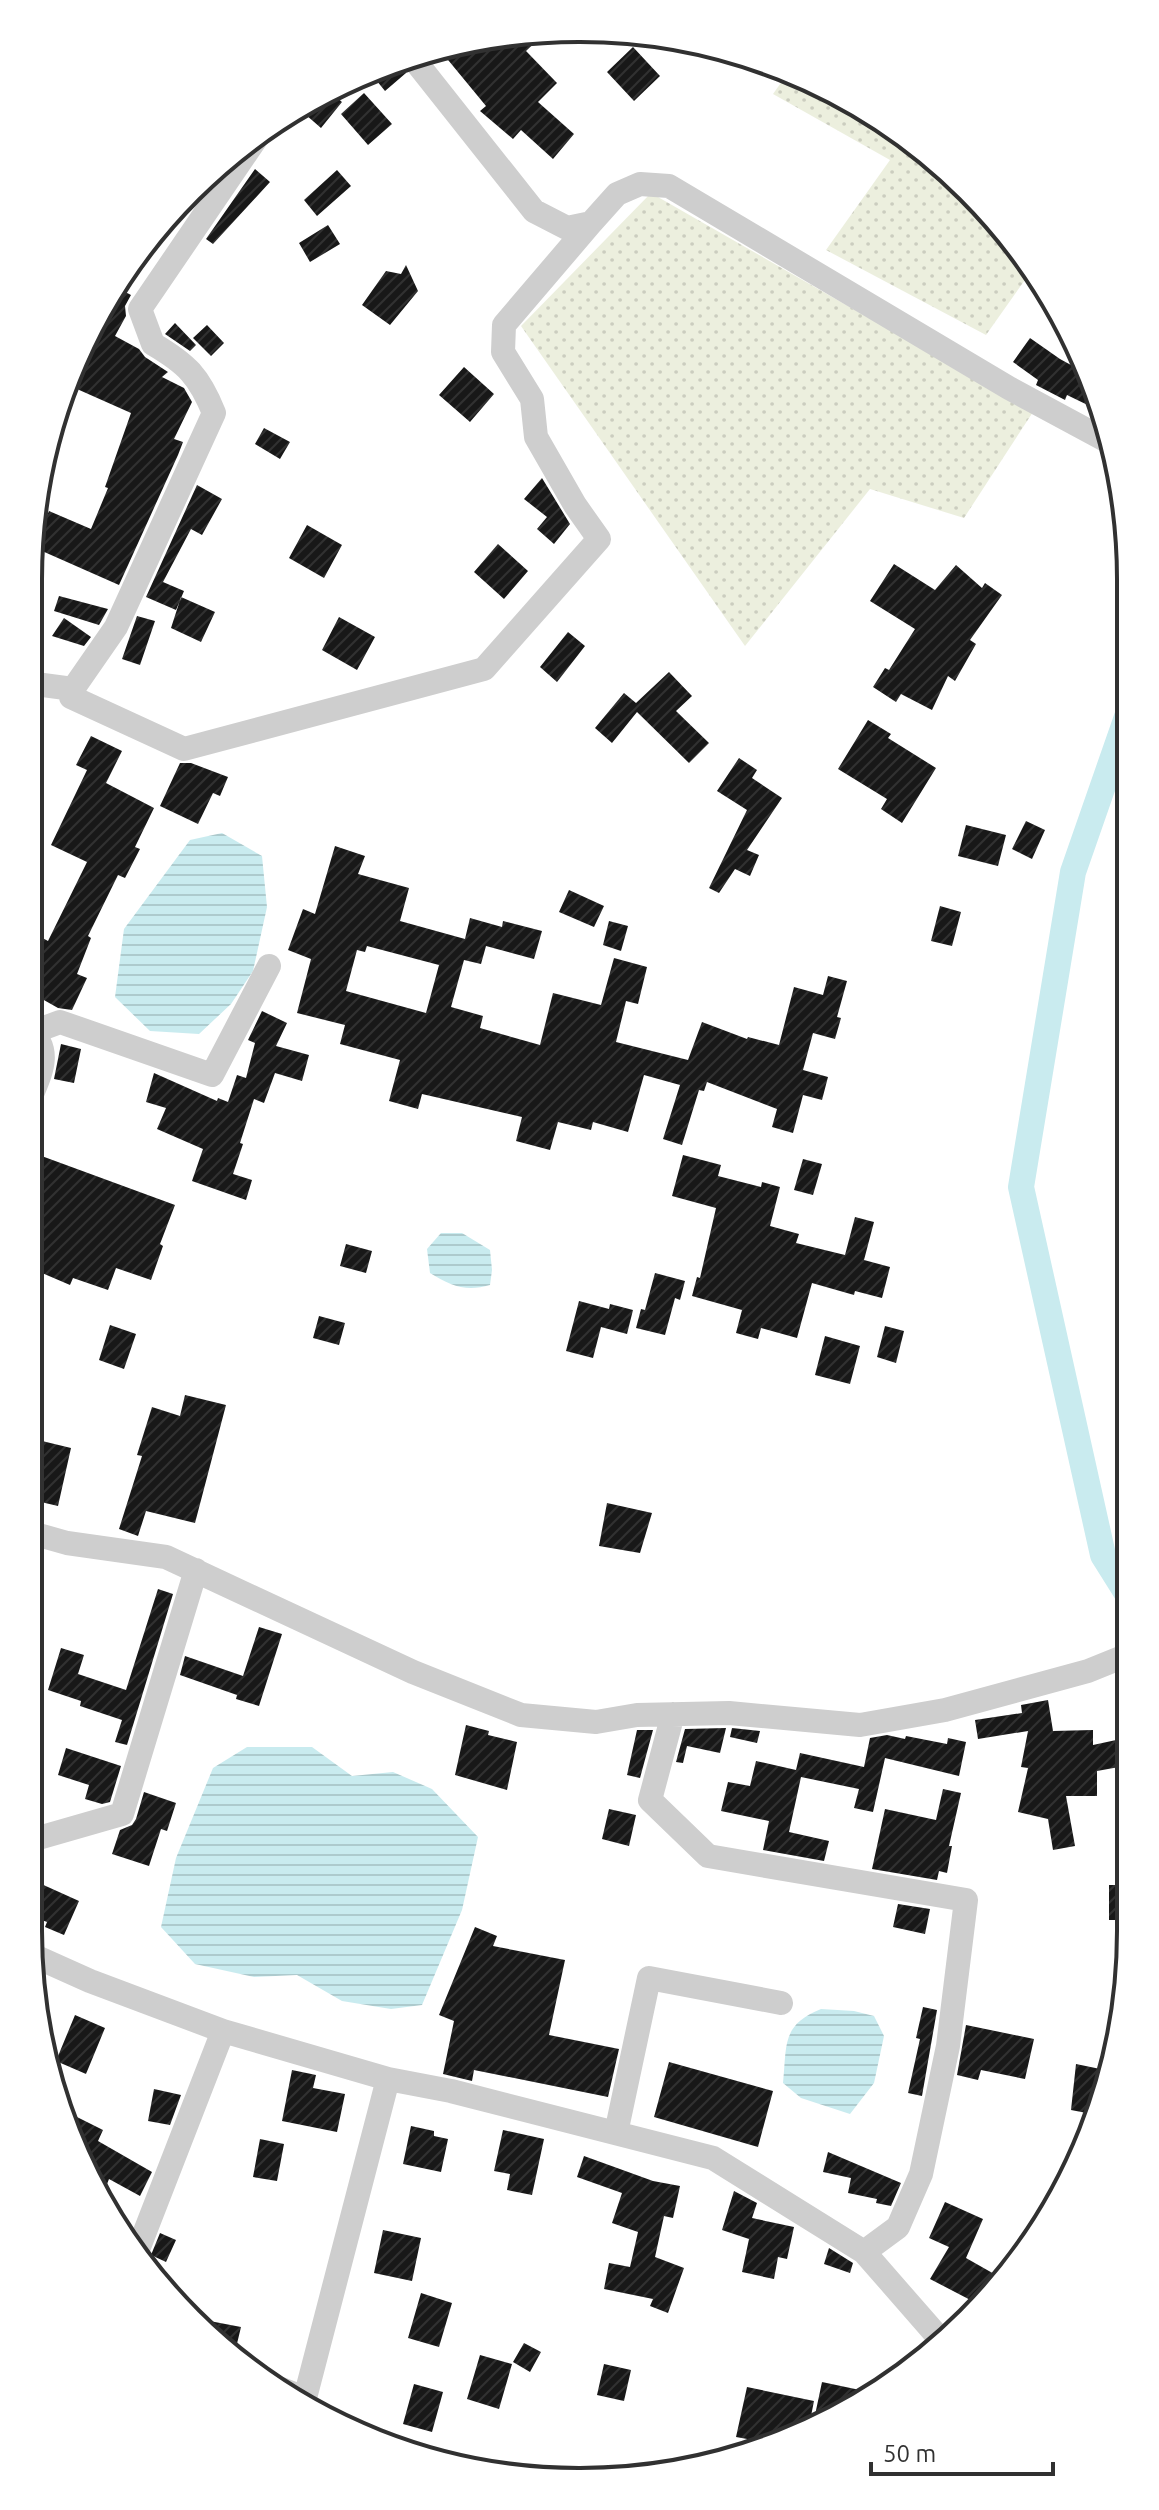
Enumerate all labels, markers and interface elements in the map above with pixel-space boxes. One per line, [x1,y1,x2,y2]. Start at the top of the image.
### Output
scale bar [871,2426,1053,2476]
text: 50 m [883,2440,936,2467]

